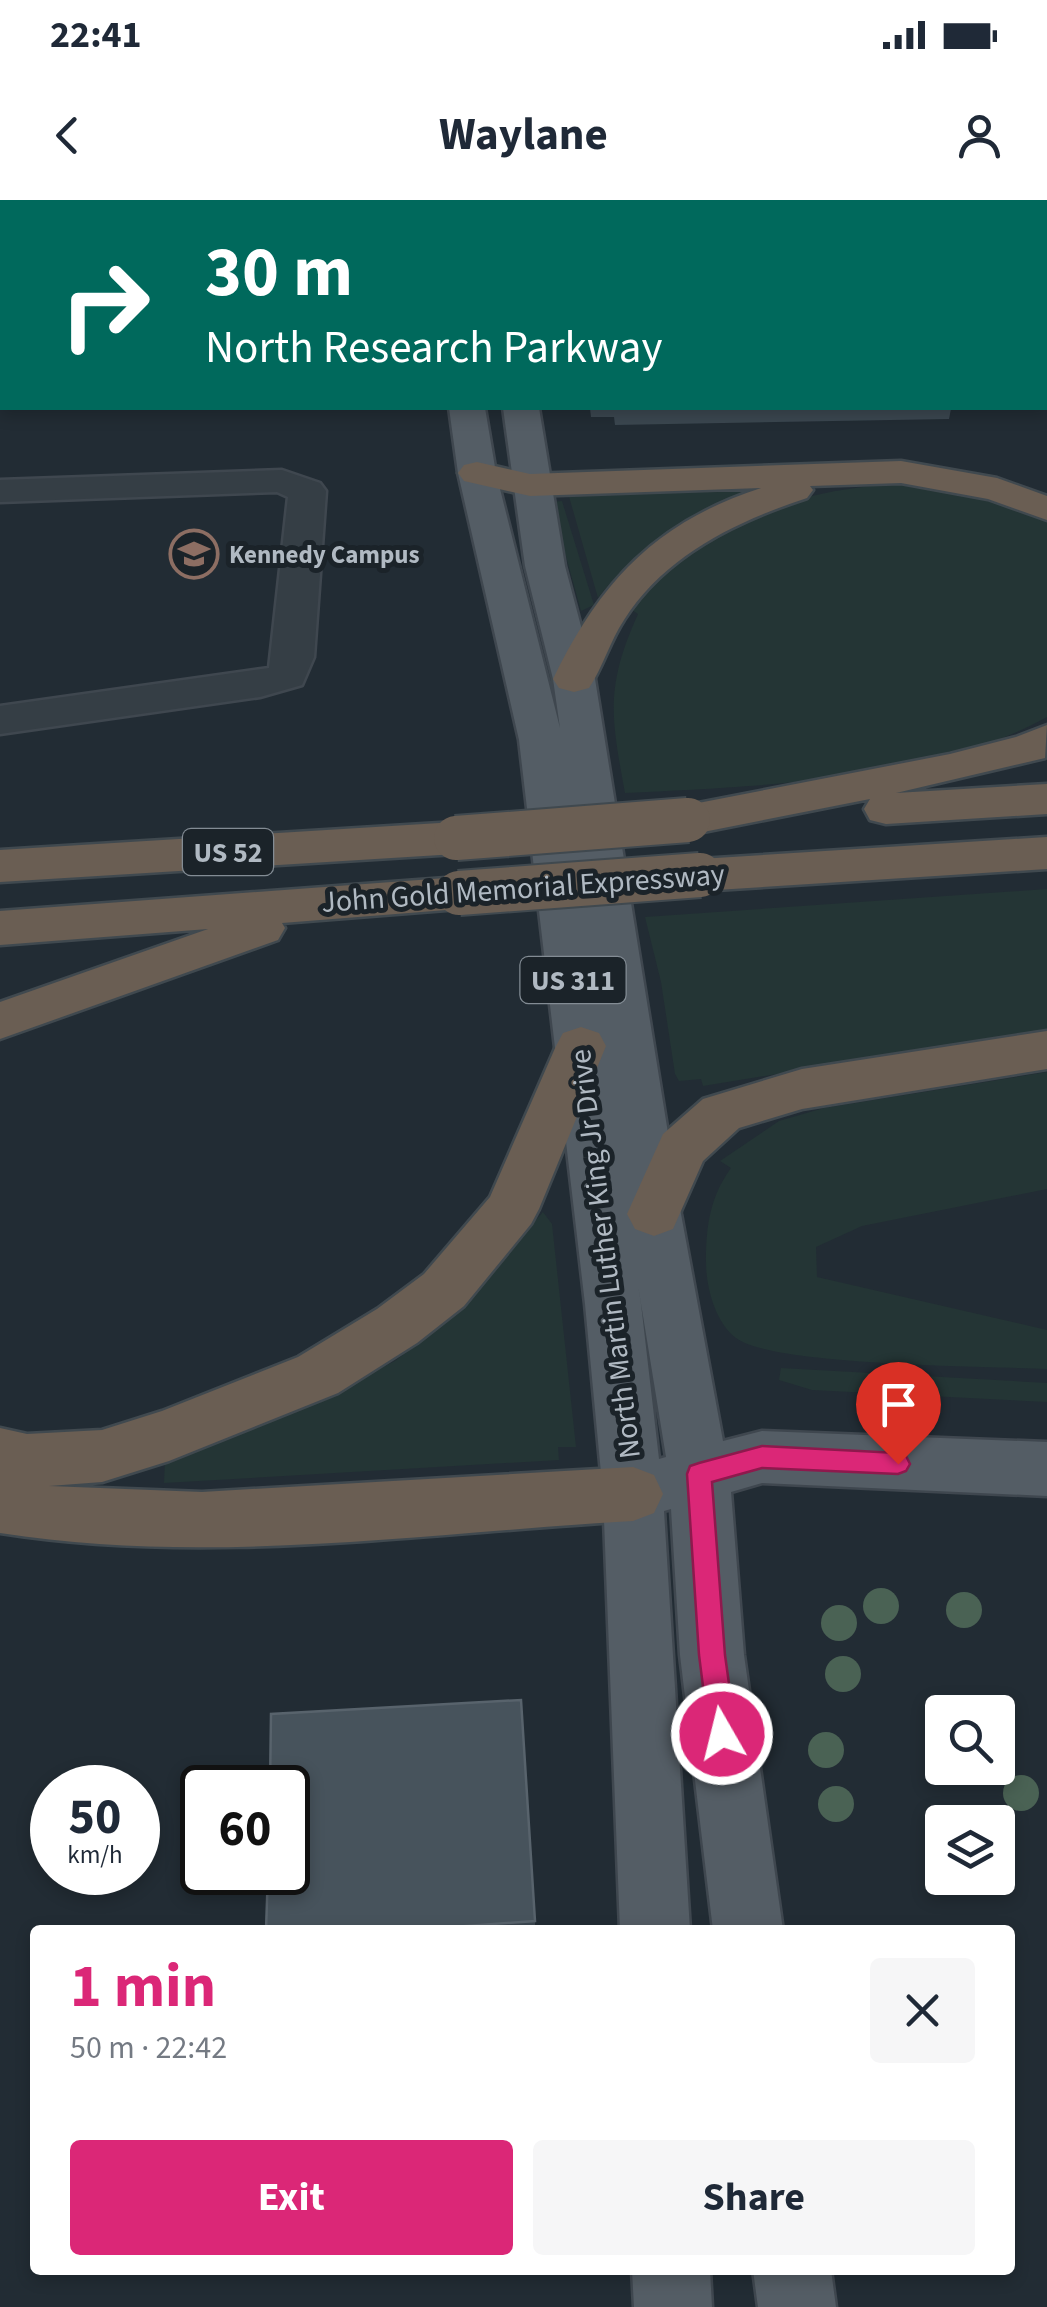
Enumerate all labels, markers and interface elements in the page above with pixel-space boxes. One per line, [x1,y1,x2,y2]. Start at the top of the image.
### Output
text: 22:41 [50,8,142,62]
text: Waylane [439,103,608,167]
icon: back [40,108,95,163]
icon: person [952,108,1007,163]
text: 30 m [205,223,353,323]
icon: right [40,240,170,370]
text: North Research Parkway [205,316,662,380]
school or university icon: Kennedy Campus [168,528,220,580]
place label: Kennedy Campus [229,537,420,573]
road number: US 52 [183,829,273,875]
street label: John Gold Memorial Expressway [320,853,726,924]
road number: US 311 [520,957,626,1003]
street label: North Martin Luther King Jr Drive [559,1047,652,1461]
pin [856,1362,941,1465]
icon: arrive [871,1377,926,1432]
position arrow [670,1682,774,1786]
map controls [925,1695,1015,1895]
button: search [925,1695,1015,1785]
speed limit sign: 60 [180,1765,310,1895]
text: 50 [69,1782,121,1853]
button: layers [925,1805,1015,1895]
text: km/h [67,1837,123,1873]
text: 1 min [70,1945,216,2030]
button: close [870,1958,975,2063]
text: 50 m · 22:42 [70,2025,227,2071]
button: Exit [70,2140,513,2255]
button: Share [533,2140,975,2255]

